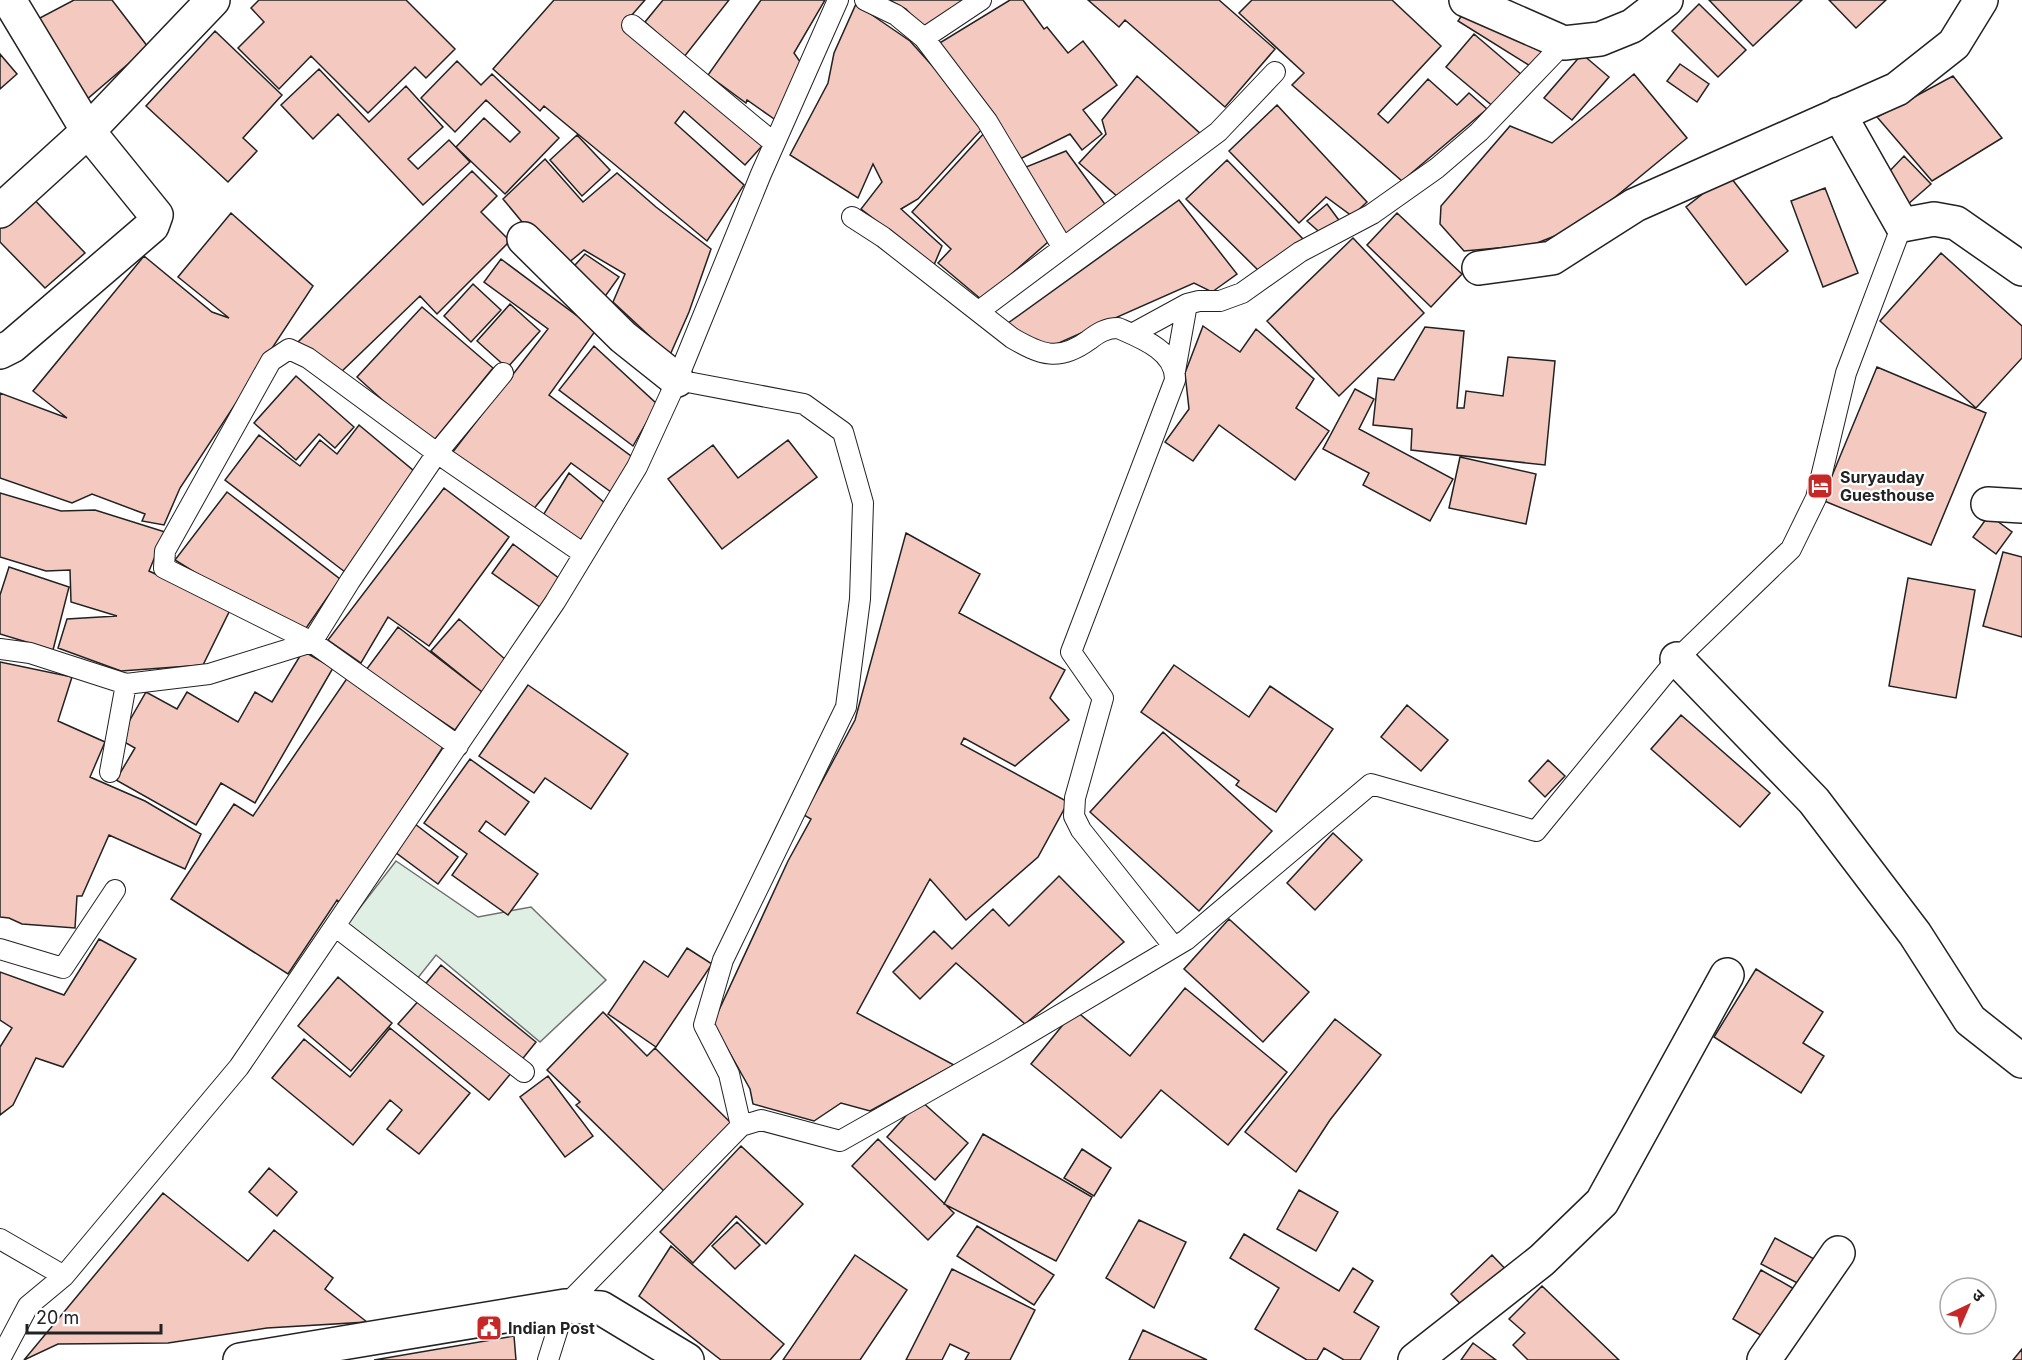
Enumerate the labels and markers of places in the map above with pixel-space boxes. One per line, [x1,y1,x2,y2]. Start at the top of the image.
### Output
place label: Suryauday Guesthouse [1840,467,1935,505]
hotel icon: Suryauday Guesthouse [1805,471,1835,501]
public building icon: Indian Post [474,1313,504,1343]
place label: Indian Post [508,1318,595,1338]

